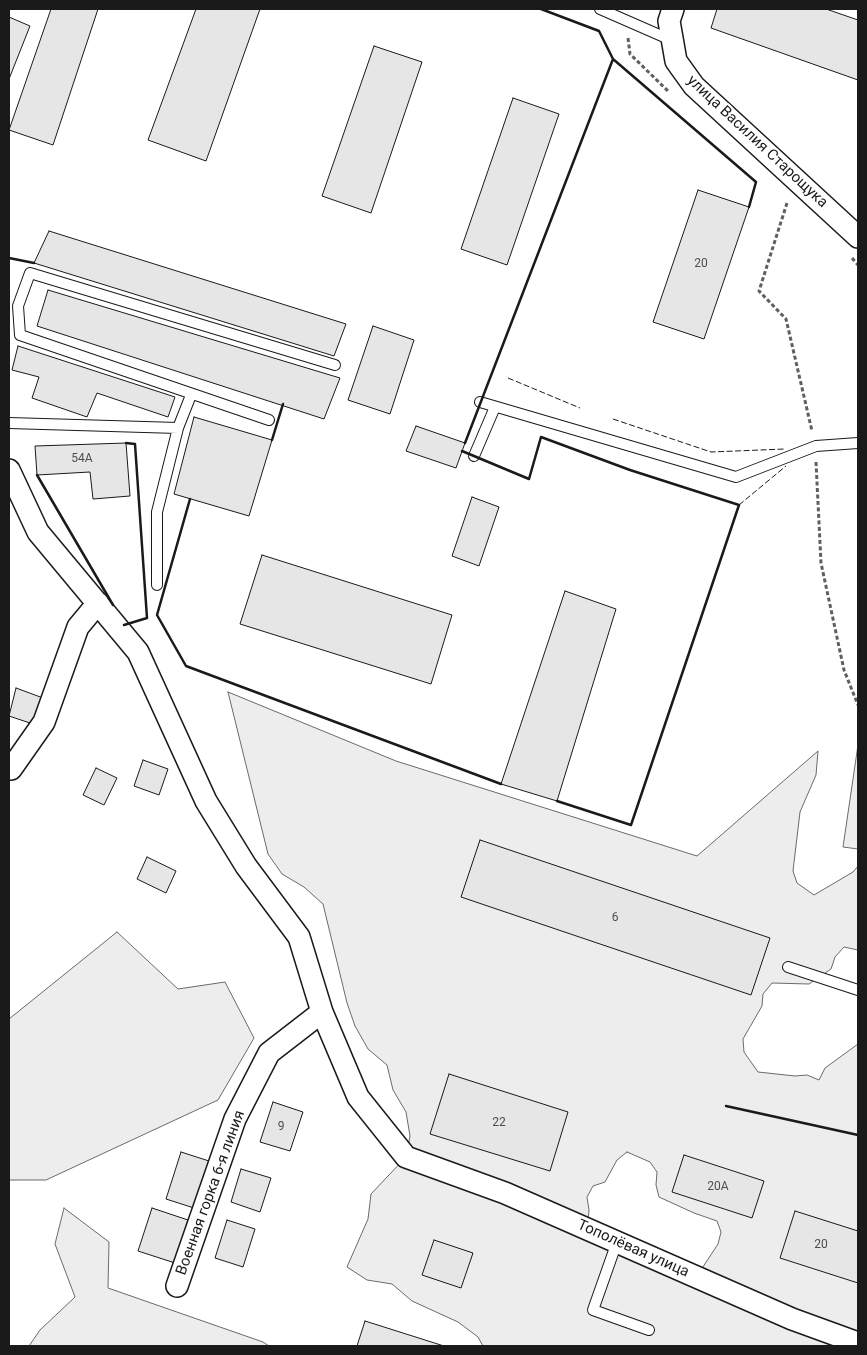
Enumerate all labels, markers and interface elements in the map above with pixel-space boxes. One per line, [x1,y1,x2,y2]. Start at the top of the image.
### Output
street label: улица Василия Старощука [683,72,831,212]
house number: 20 [694,257,708,271]
house number: 54А [71,452,93,466]
house number: 6 [612,911,618,925]
street label: Военная горка 6-я линия [173,1108,249,1278]
house number: 22 [492,1116,506,1130]
house number: 9 [278,1120,284,1134]
house number: 20А [707,1180,729,1194]
street label: Тополёвая улица [574,1216,692,1282]
house number: 20 [814,1238,828,1252]

